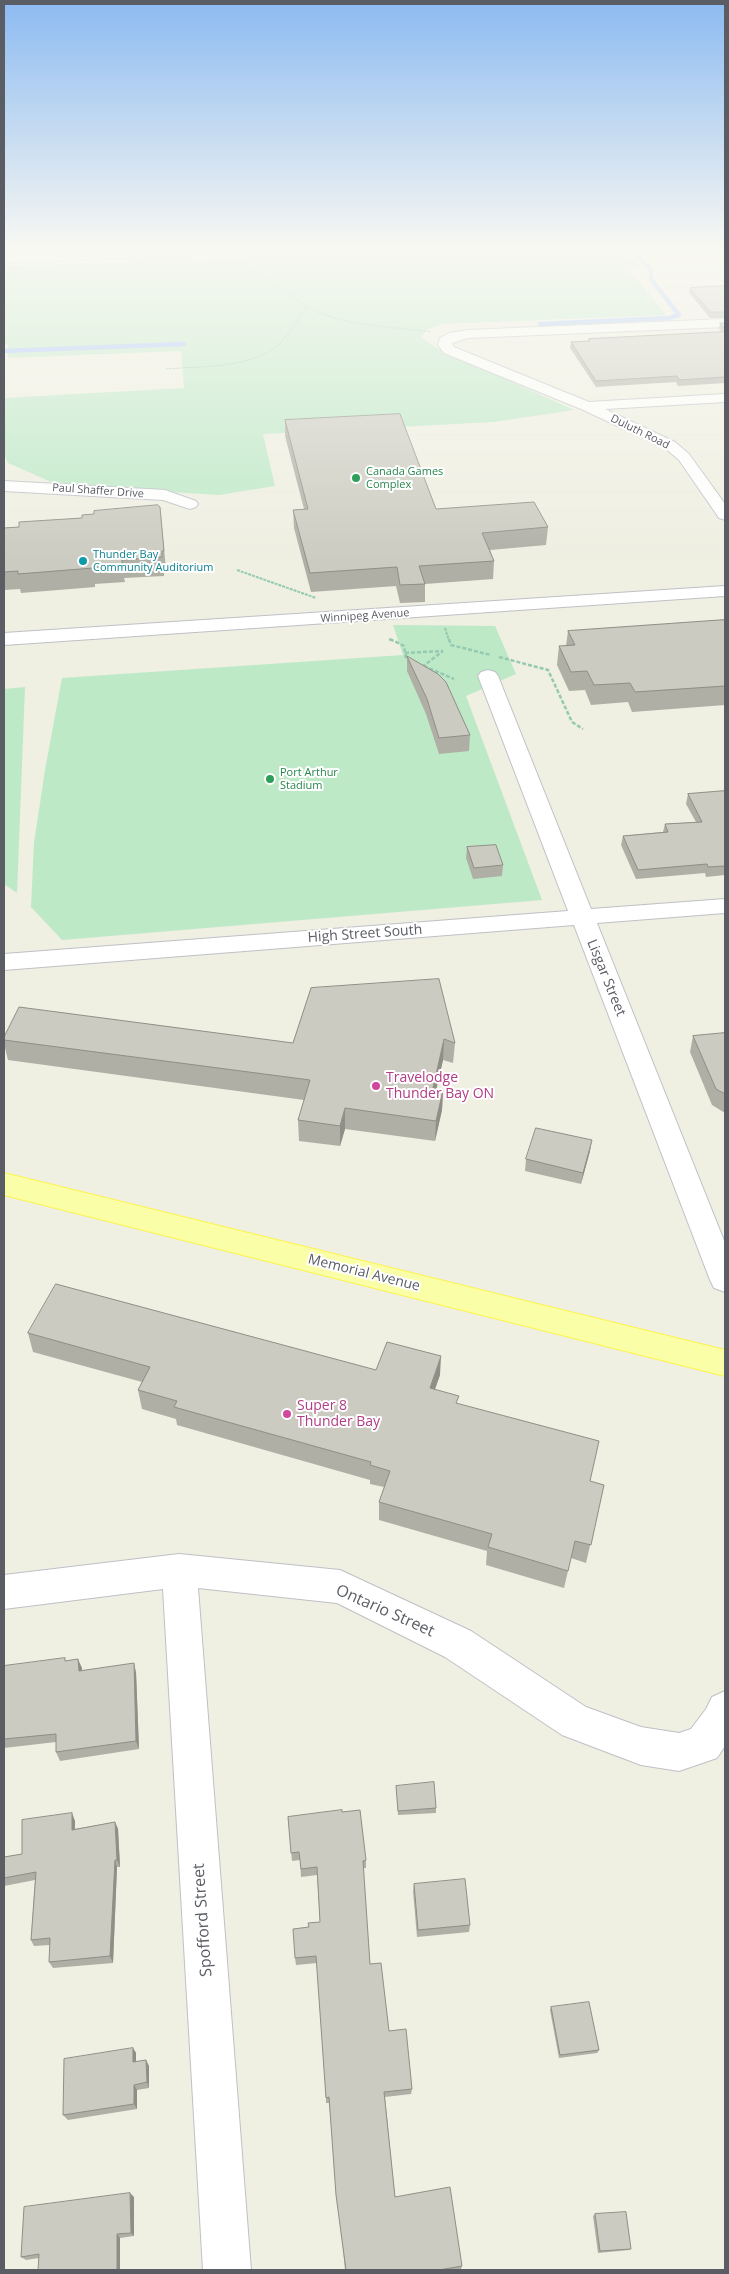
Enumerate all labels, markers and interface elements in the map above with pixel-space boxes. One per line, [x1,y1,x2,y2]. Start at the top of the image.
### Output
street label: Duluth Road [608,412,672,452]
place label: Canada Games Complex [366,465,443,491]
marker: Canada Games Complex [350,472,362,484]
street label: Paul Shaffer Drive [52,481,144,501]
place label: Thunder Bay Community Auditorium [93,548,213,574]
marker: Thunder Bay Community Auditorium [77,555,89,567]
street label: Winnipeg Avenue [320,606,410,626]
place label: Port Arthur Stadium [280,766,338,792]
marker: Port Arthur Stadium [264,773,276,785]
street label: High Street South [307,922,423,946]
street label: Lisgar Street [583,937,629,1019]
place label: Travelodge Thunder Bay ON [386,1070,494,1102]
marker: Travelodge Thunder Bay ON [370,1080,382,1092]
street label: Memorial Avenue [306,1251,422,1295]
place label: Super 8 Thunder Bay [297,1398,380,1430]
marker: Super 8 Thunder Bay [281,1408,293,1420]
street label: Ontario Street [333,1581,437,1641]
street label: Spofford Street [189,1863,217,1977]

